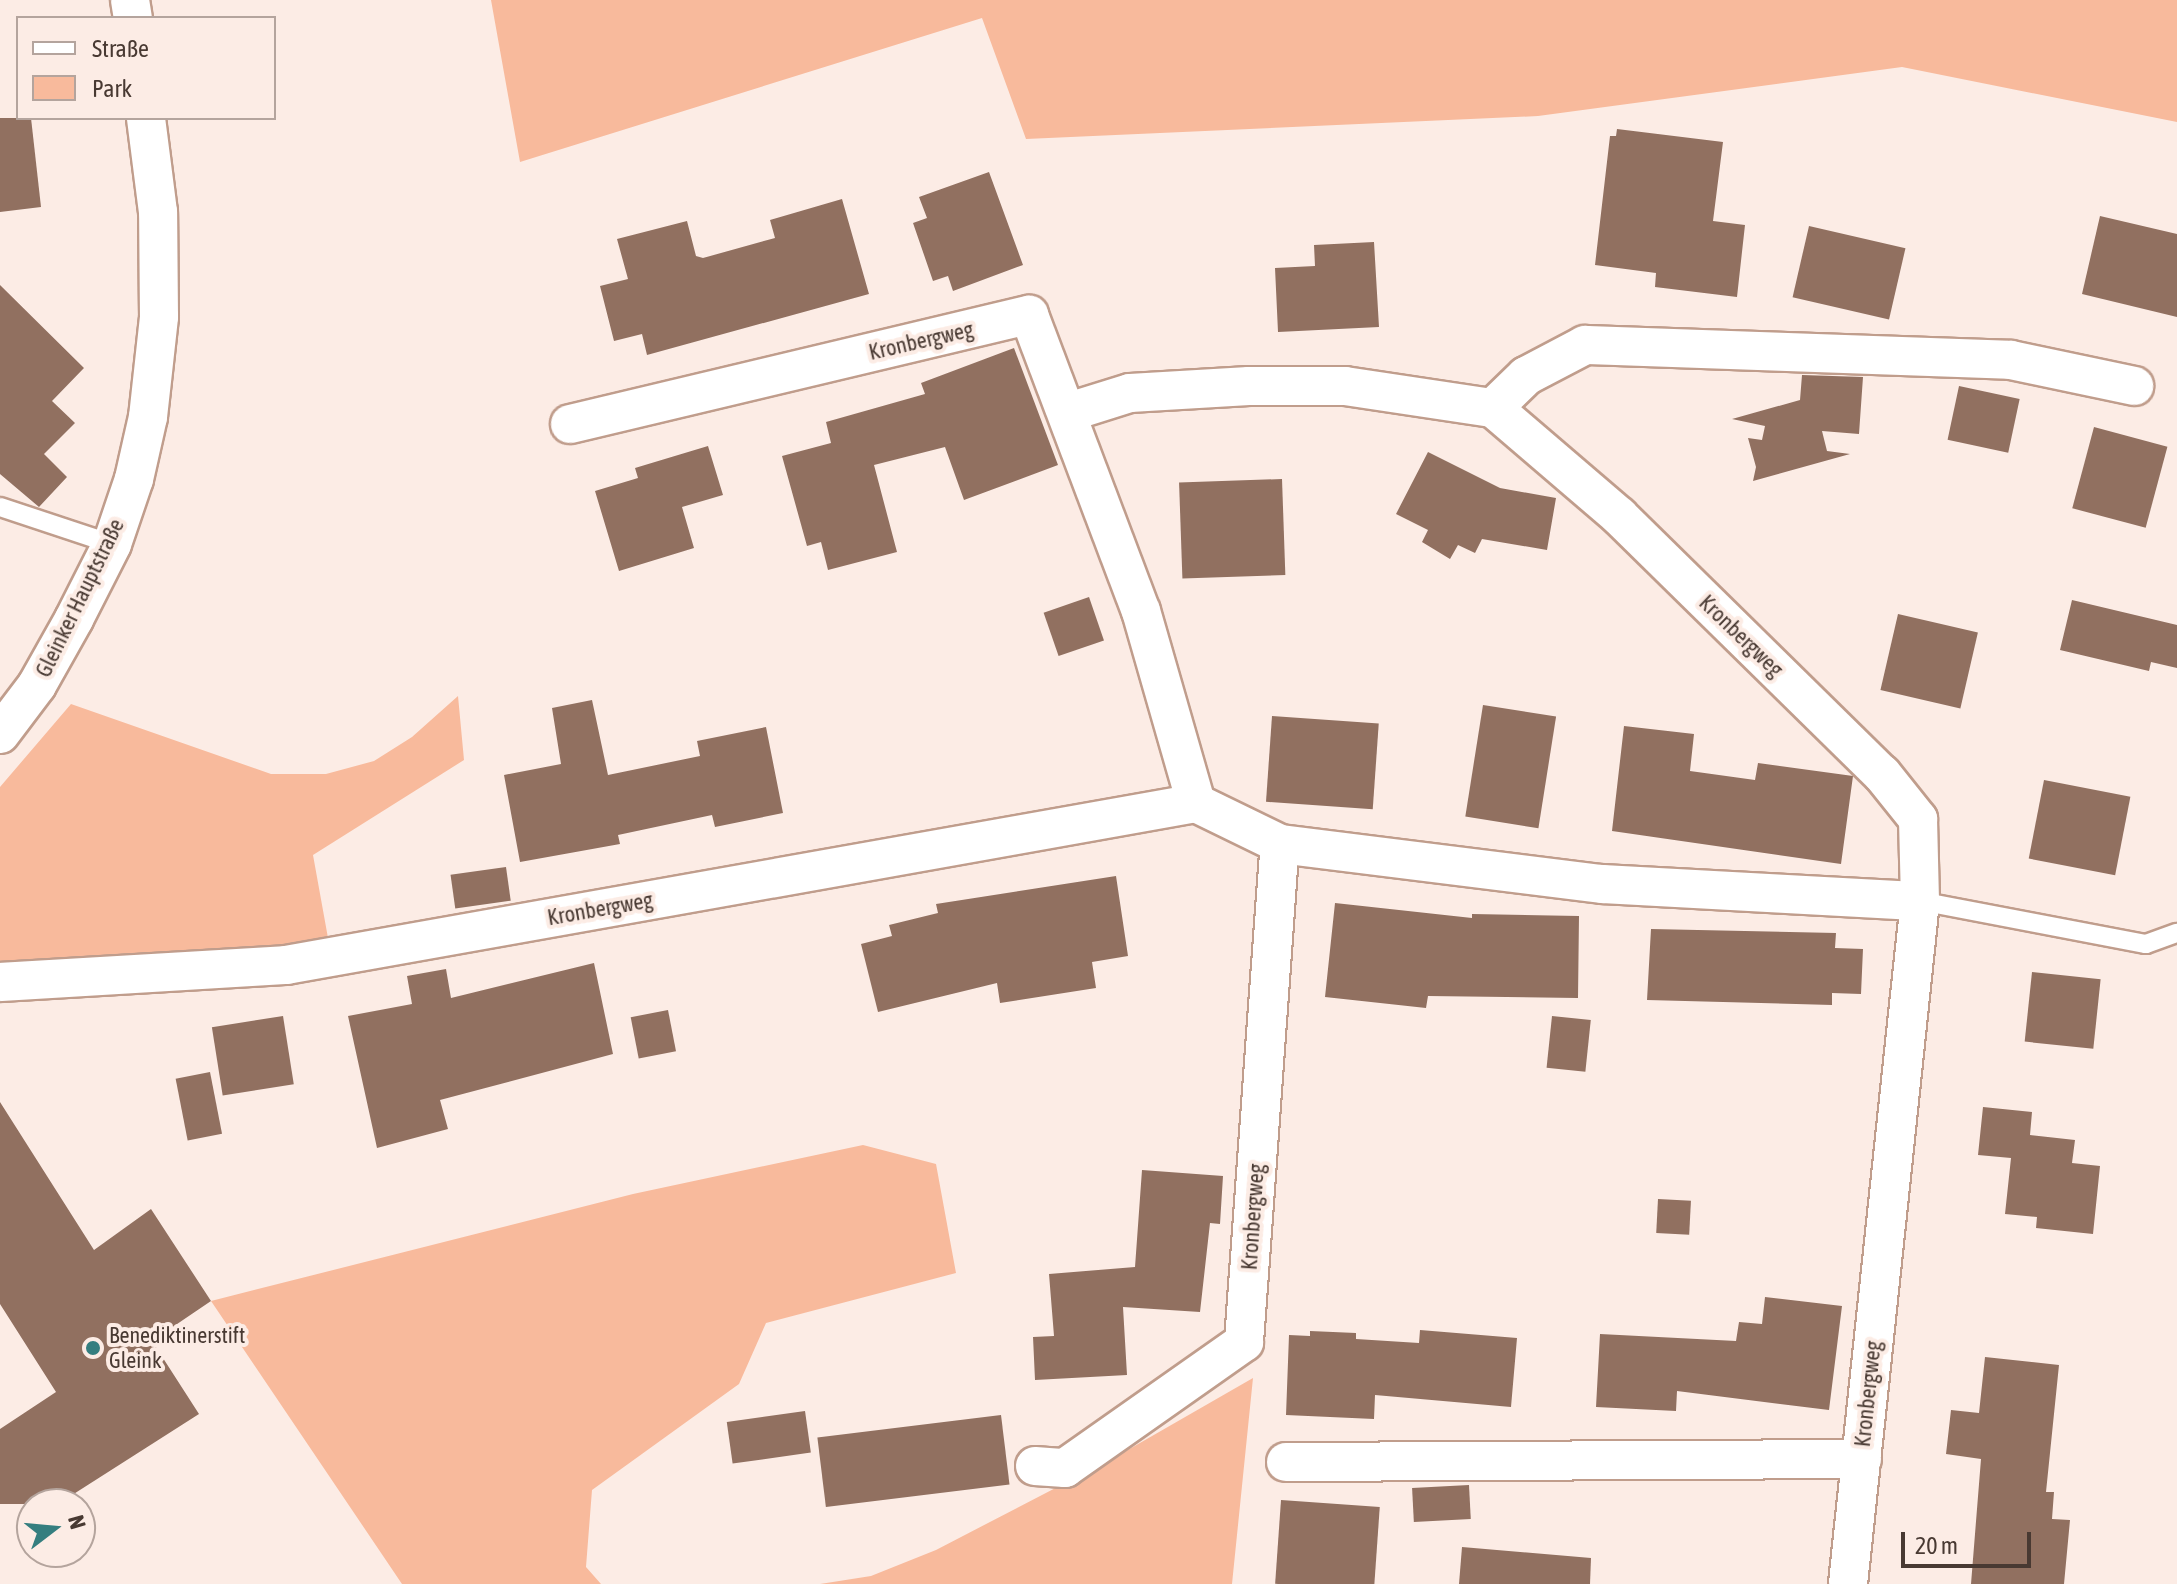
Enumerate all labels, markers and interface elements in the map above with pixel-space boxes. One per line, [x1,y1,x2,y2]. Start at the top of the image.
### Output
legend [16,16,276,120]
text: Straße [92,35,149,62]
text: Park [92,75,132,102]
street label: Kronbergweg [866,316,976,366]
street label: Gleinker Hauptstraße [30,515,130,681]
street label: Kronbergweg [1694,590,1788,682]
street label: Kronbergweg [545,887,655,931]
street label: Kronbergweg [1236,1163,1270,1271]
place label: Benediktinerstift Gleink [109,1322,245,1374]
marker: Benediktinerstift Gleink [84,1339,102,1357]
street label: Kronbergweg [1849,1340,1887,1448]
north arrow [16,1488,96,1568]
text: N [63,1512,91,1532]
scale bar [1905,1516,2035,1566]
text: 20 m [1915,1532,1958,1559]

